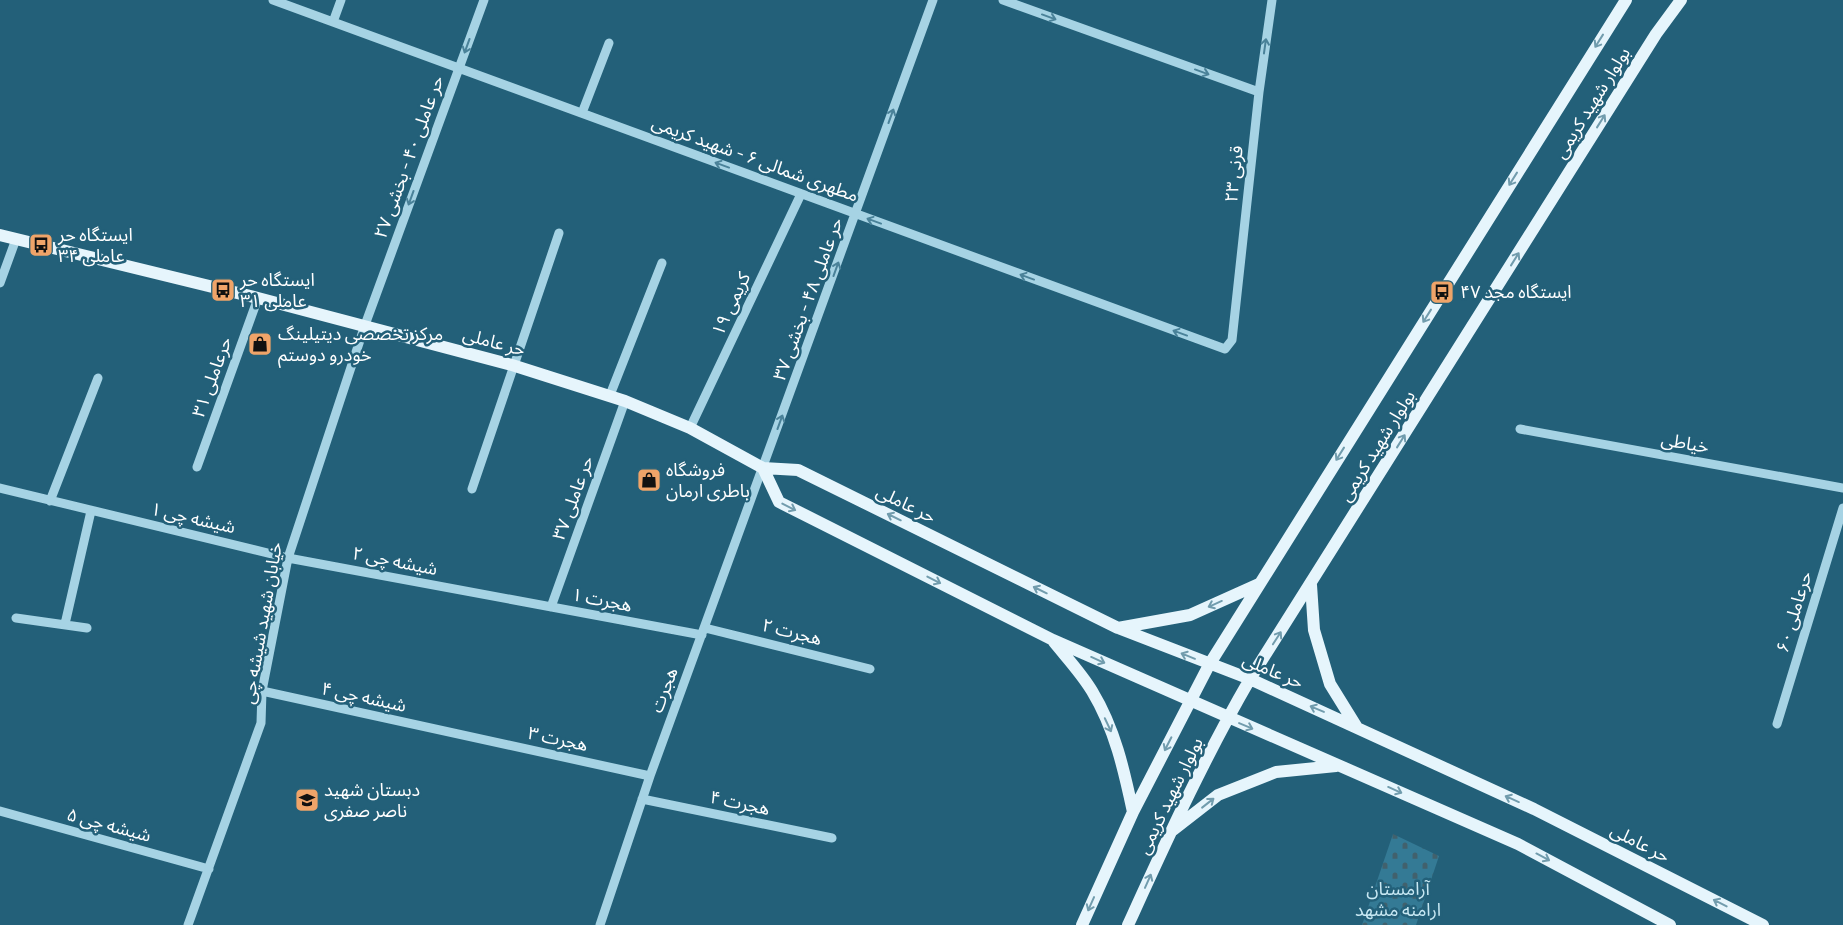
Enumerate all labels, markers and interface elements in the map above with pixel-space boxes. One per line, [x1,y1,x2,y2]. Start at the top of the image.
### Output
one-way arrow [1041,13,1056,22]
one-way arrow [1594,34,1605,48]
one-way arrow [462,38,471,53]
one-way arrow [1261,38,1271,54]
street label: بولوار شهید کریمی [1547,42,1635,163]
one-way arrow [1194,68,1209,77]
street label: حر عاملی ۴۰ - بخشی ۲۷ [367,72,449,241]
street label: مطهری شمالی ۶ - شهید کریمی [649,109,862,207]
one-way arrow [887,109,896,125]
one-way arrow [1596,114,1606,128]
street label: قرنی ۲۳ [1218,144,1248,203]
one-way arrow [715,160,730,169]
one-way arrow [1508,171,1518,185]
one-way arrow [406,190,415,206]
street label: حر عاملی ۴۸ - بخشی ۳۷ [766,214,848,383]
one-way arrow [867,216,883,225]
place label: ایستگاه حر عاملی ۳۴ [57,222,133,267]
bus stop icon: ایستگاه حر عاملی ۳۴ [28,232,54,258]
one-way arrow [1510,252,1520,266]
one-way arrow [832,262,841,277]
place label: ایستگاه حر عاملی ۳۱ [239,267,315,312]
street label: کریمی ۱۹ [705,268,755,339]
one-way arrow [1020,272,1035,281]
bus stop icon: ایستگاه حر عاملی ۳۱ [210,277,236,303]
bus stop icon: ایستگاه مجد ۴۷ [1429,279,1455,305]
place label: ایستگاه مجد ۴۷ [1460,279,1572,303]
one-way arrow [1421,309,1431,323]
place label: مرکز تخصصی دیتیلینگ خودرو دوستم [278,321,443,368]
street label: حر عاملی [460,321,528,361]
one-way arrow [1172,328,1188,337]
shop icon: مرکز تخصصی دیتیلینگ خودرو دوستم [247,331,273,357]
street label: حرعاملی ۳۱ [185,333,237,420]
street label: بولوار شهید کریمی [1332,385,1420,506]
one-way arrow [776,415,785,430]
street label: خیاطی [1659,426,1711,458]
one-way arrow [1395,434,1406,448]
one-way arrow [1335,447,1345,461]
street label: حر عاملی ۳۷ [546,452,598,543]
place label: فروشگاه باطری ارمان [666,457,750,502]
shop icon: فروشگاه باطری ارمان [636,467,662,493]
street label: حر عاملی [873,478,940,528]
street label: شیشه چی ۱ [149,496,238,538]
one-way arrow [781,503,796,512]
one-way arrow [887,512,902,522]
street label: خیابان شهید شیشه چی [235,540,287,706]
street label: شیشه چی ۲ [351,540,440,580]
street label: حرعاملی ۶۰ [1769,568,1817,655]
one-way arrow [926,576,941,585]
street label: هجرت ۱ [570,581,634,617]
one-way arrow [1033,585,1048,594]
one-way arrow [1207,599,1222,609]
street label: هجرت ۲ [760,612,825,650]
one-way arrow [1272,631,1282,645]
street label: حر عاملی [1239,647,1307,694]
one-way arrow [1181,651,1196,660]
one-way arrow [1090,655,1105,665]
street label: هجرت [643,663,683,716]
street label: شیشه چی ۴ [320,675,409,717]
one-way arrow [1310,704,1325,714]
one-way arrow [1104,717,1113,732]
street label: هجرت ۳ [526,720,590,756]
one-way arrow [1238,721,1253,731]
street label: بولوار شهید کریمی [1130,733,1208,858]
one-way arrow [1163,736,1172,751]
place label: دبستان شهید ناصر صفری [324,777,420,822]
street label: هجرت ۴ [708,784,772,820]
one-way arrow [1387,786,1402,796]
school or university icon: دبستان شهید ناصر صفری [294,787,320,813]
one-way arrow [1505,793,1520,803]
one-way arrow [1201,798,1214,809]
street label: شیشه چی ۵ [64,801,154,847]
street label: حر عاملی [1607,817,1674,867]
one-way arrow [1535,853,1550,863]
one-way arrow [1144,874,1154,889]
park label: آرامستان ارامنه مشهد [1355,876,1441,921]
one-way arrow [1086,896,1096,911]
one-way arrow [1713,898,1728,907]

